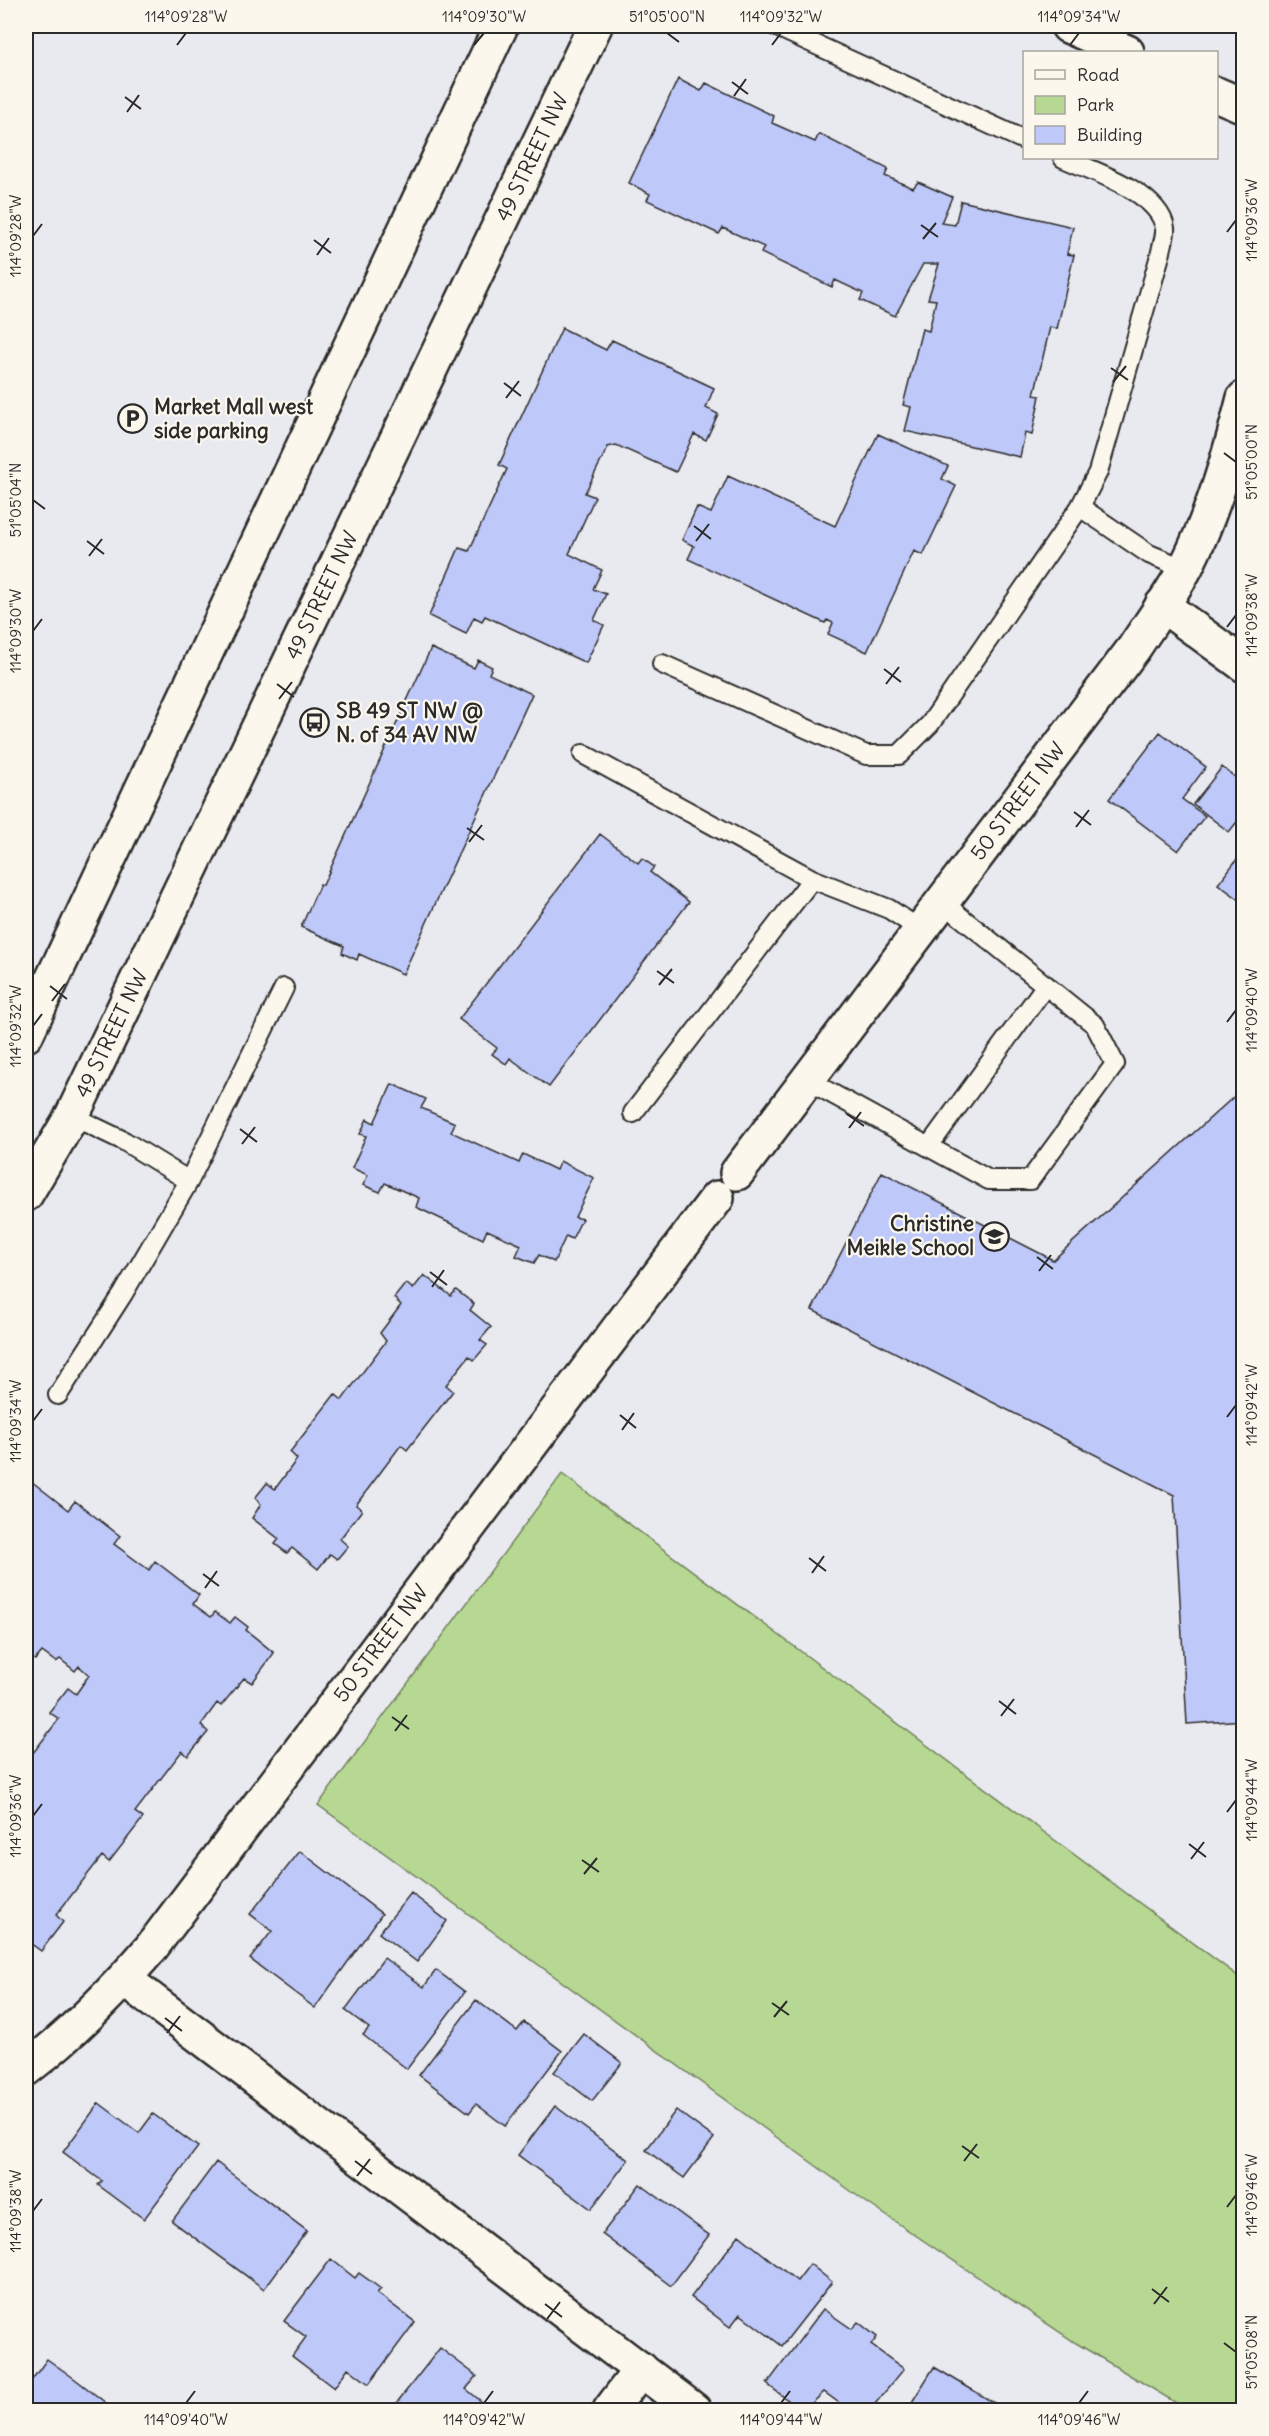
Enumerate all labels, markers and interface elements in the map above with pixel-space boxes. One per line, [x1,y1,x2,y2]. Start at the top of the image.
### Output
text: 114°09'28"W [145,7,228,26]
text: 114°09'30"W [442,7,526,26]
text: 51°05'00"N [629,7,705,26]
text: 114°09'32"W [740,7,823,26]
text: 114°09'34"W [1038,7,1121,26]
legend [1023,51,1218,159]
text: Road [1077,63,1120,86]
street label: 49 STREET NW [489,88,574,226]
text: Park [1077,93,1114,116]
text: Building [1077,123,1142,146]
text: 114°09'36"W [1242,178,1261,261]
text: 114°09'28"W [6,194,25,277]
place label: Market Mall west side parking [154,393,314,444]
parking icon: Market Mall west side parking [117,403,149,435]
text: 51°05'00"N [1242,424,1261,500]
text: 51°05'04"N [6,463,25,537]
street label: 49 STREET NW [279,526,364,664]
text: 114°09'38"W [1242,573,1261,656]
text: 114°09'30"W [6,589,25,673]
place label: SB 49 ST NW @ N. of 34 AV NW [336,697,483,748]
bus stop icon: SB 49 ST NW @ N. of 34 AV NW [299,707,331,739]
street label: 50 STREET NW [964,737,1071,865]
street label: 49 STREET NW [69,965,153,1102]
text: 114°09'40"W [1242,968,1261,1052]
text: 114°09'32"W [6,984,25,1067]
place label: Christine Meikle School [847,1210,974,1261]
school or university icon: Christine Meikle School [979,1220,1011,1252]
text: 114°09'42"W [1242,1364,1261,1446]
text: 114°09'34"W [6,1379,25,1462]
street label: 50 STREET NW [327,1579,434,1707]
text: 114°09'44"W [1242,1758,1261,1841]
text: 114°09'36"W [6,1774,25,1857]
text: 114°09'46"W [1242,2153,1261,2236]
text: 114°09'38"W [6,2169,25,2252]
text: 51°05'08"N [1242,2315,1261,2389]
text: 114°09'40"W [144,2410,228,2429]
text: 114°09'42"W [443,2410,525,2429]
text: 114°09'44"W [740,2410,823,2429]
text: 114°09'46"W [1038,2410,1121,2429]

